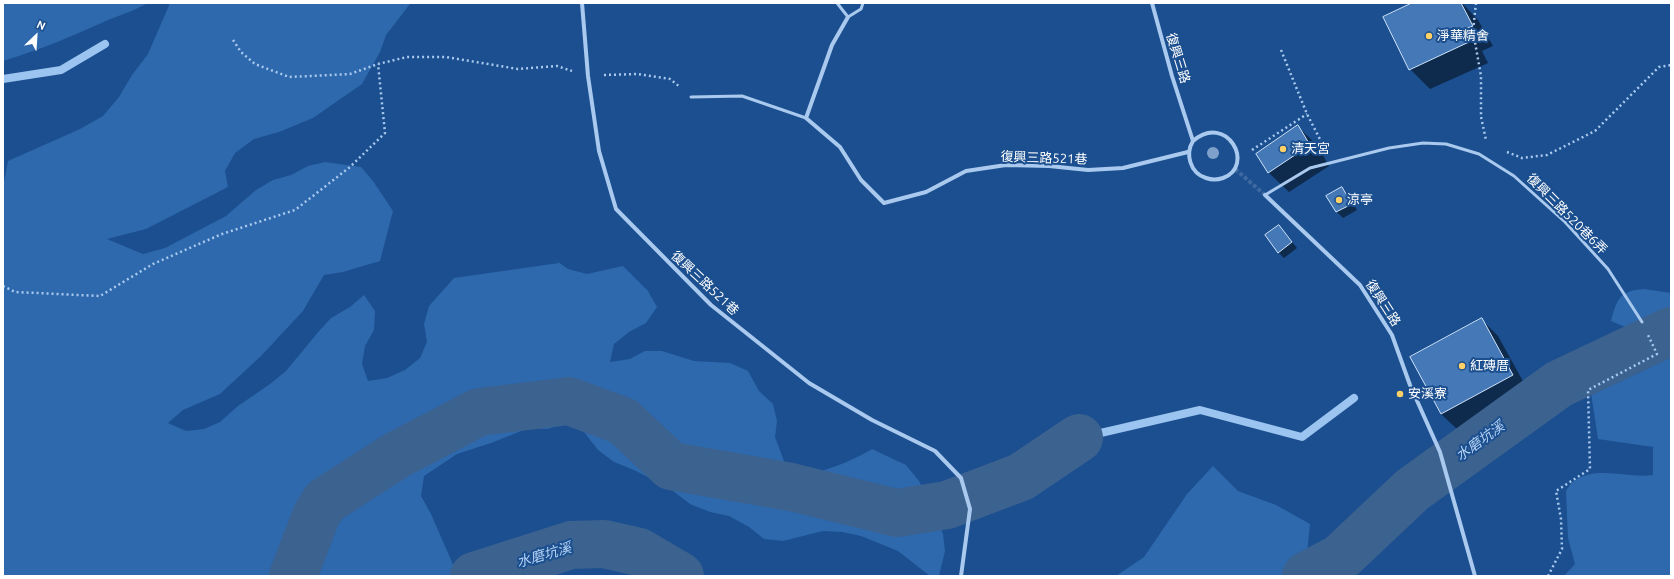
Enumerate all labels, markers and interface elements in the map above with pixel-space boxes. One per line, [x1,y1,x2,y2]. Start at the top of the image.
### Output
north arrow [16,16,56,56]
text: N [35,18,47,32]
place label: 淨華精舍 [1437,28,1489,44]
street label: 復興三路 [1163,31,1193,85]
marker: 淨華精舍 [1424,31,1434,41]
place label: 清天宮 [1291,141,1330,157]
marker: 清天宮 [1278,144,1288,154]
street label: 復興三路521巷 [1000,149,1088,167]
street label: 復興三路520巷6弄 [1524,171,1610,257]
place label: 涼亭 [1347,192,1373,208]
marker: 涼亭 [1334,195,1344,205]
street label: 復興三路521巷 [668,248,742,318]
street label: 復興三路 [1362,277,1404,329]
place label: 紅磚厝 [1470,358,1509,374]
marker: 紅磚厝 [1457,361,1467,371]
place label: 安溪寮 [1408,386,1447,402]
marker: 安溪寮 [1395,389,1405,399]
water label: 水磨坑溪 [1452,418,1508,464]
water label: 水磨坑溪 [515,539,573,571]

